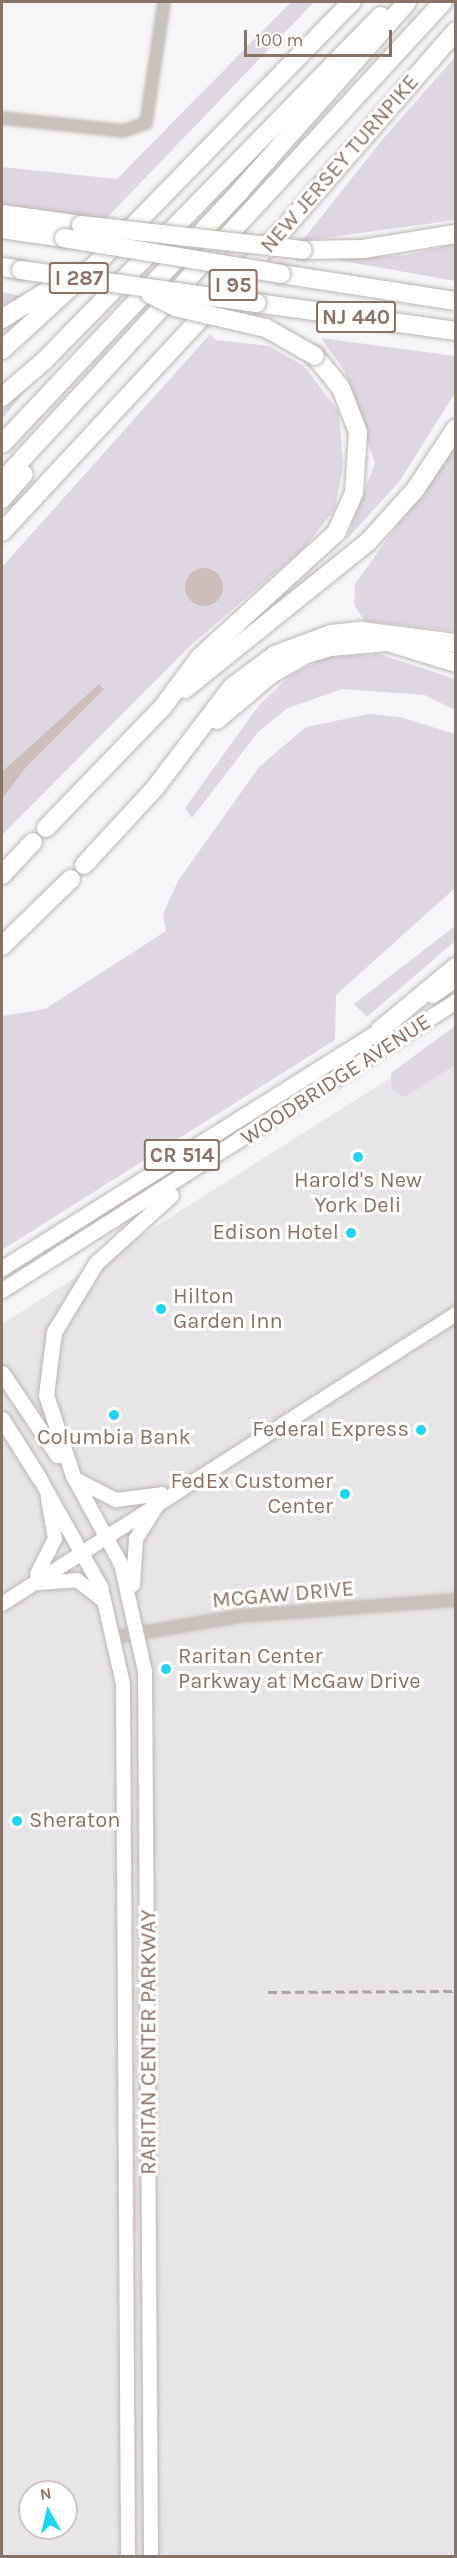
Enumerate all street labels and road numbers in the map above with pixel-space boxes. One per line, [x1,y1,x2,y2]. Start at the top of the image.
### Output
street label: NEW JERSEY TURNPIKE [255,69,425,259]
road number: I 287 [48,260,110,296]
road number: I 95 [208,267,258,303]
road number: NJ 440 [316,299,397,335]
street label: WOODBRIDGE AVENUE [236,1009,436,1151]
road number: CR 514 [143,1137,221,1173]
street label: MCGAW DRIVE [211,1576,355,1614]
street label: RARITAN CENTER PARKWAY [136,1909,162,2175]

